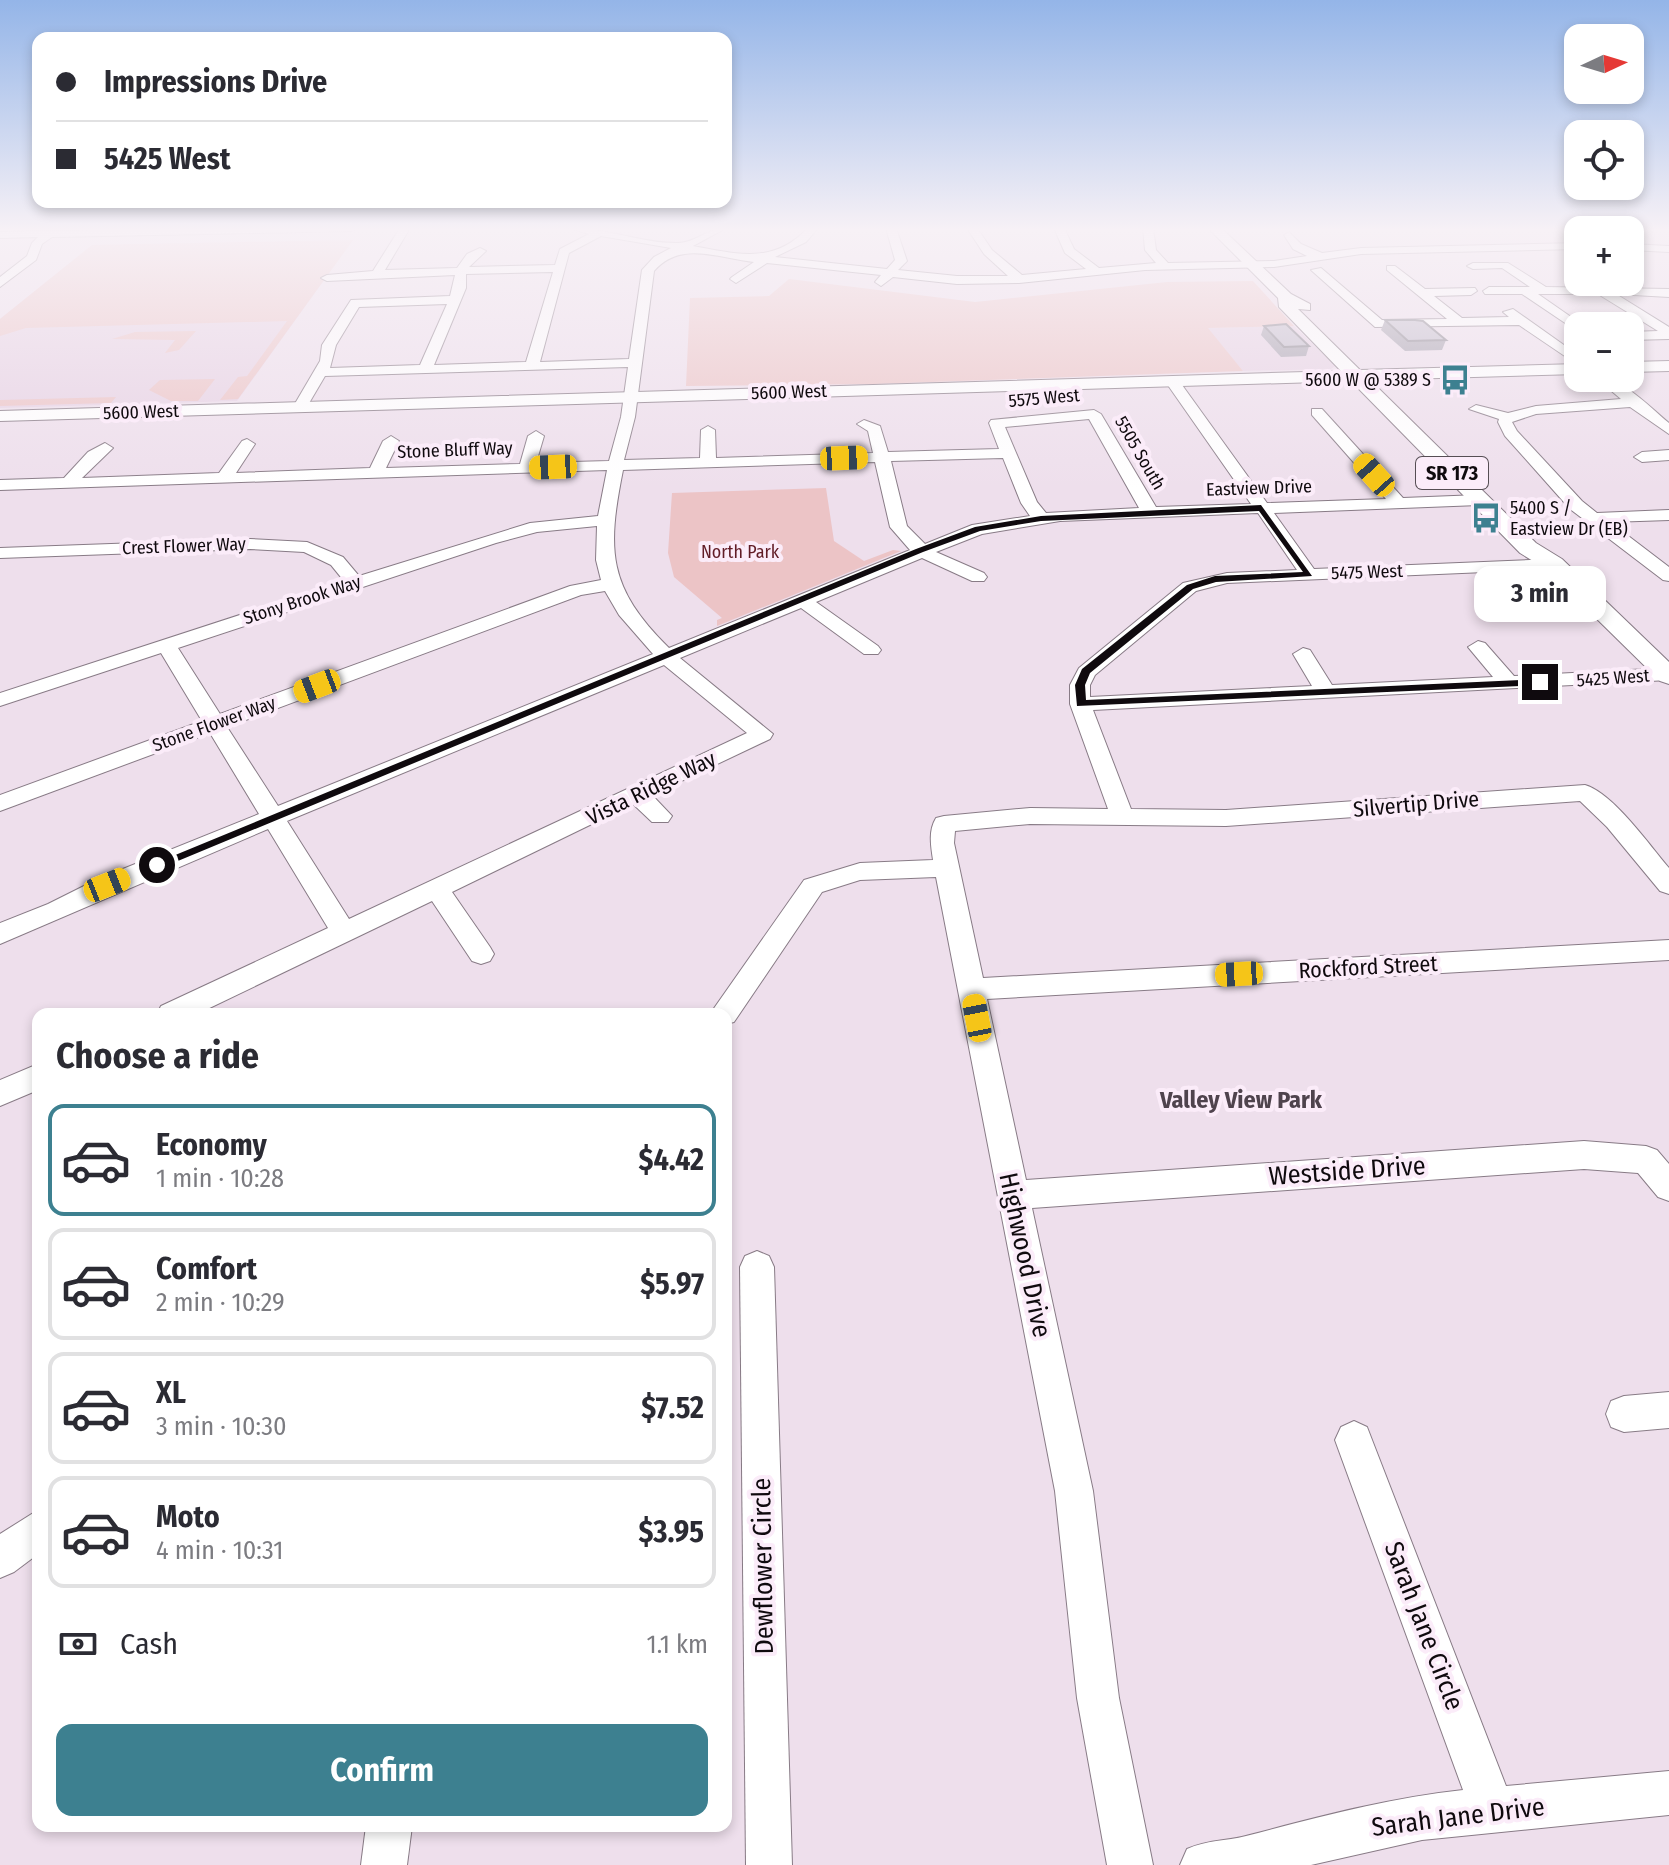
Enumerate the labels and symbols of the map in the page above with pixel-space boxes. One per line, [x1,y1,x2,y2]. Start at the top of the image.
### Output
north arrow [1564,24,1644,104]
bus stop icon: 5600 W @ 5389 S [1438,363,1472,397]
place label: 5600 W @ 5389 S [1305,369,1431,391]
street label: 5600 West [751,380,827,404]
street label: 5575 West [1007,384,1081,412]
street label: 5600 West [103,400,179,424]
street label: 5505 South [1110,412,1170,494]
street label: Stone Bluff Way [397,437,513,463]
car [820,445,868,471]
car [1349,449,1399,501]
car [529,454,577,480]
road number: SR 173 [1416,457,1488,489]
street label: Eastview Drive [1206,475,1312,501]
place label: 5400 S / Eastview Dr (EB) [1510,497,1628,540]
bus stop icon: 5400 S / Eastview Dr (EB) [1469,501,1503,535]
street label: Crest Flower Way [122,533,246,559]
park label: North Park [701,541,780,563]
street label: 5475 West [1331,560,1403,584]
callout: 3 min [1474,566,1606,622]
street label: Stony Brook Way [240,571,364,629]
route end [1522,664,1558,700]
street label: 5425 West [1576,664,1650,692]
car [290,666,344,706]
street label: Stone Flower Way [150,692,278,756]
street label: Vista Ridge Way [582,745,720,831]
street label: Silvertip Drive [1352,785,1480,823]
route start [139,847,175,883]
car [80,865,134,905]
street label: Rockford Street [1298,950,1439,984]
car [1214,961,1264,987]
car [961,992,993,1044]
district label: Valley View Park [1159,1086,1323,1114]
street label: Westside Drive [1267,1150,1427,1192]
street label: Highwood Drive [992,1170,1058,1340]
street label: Dewflower Circle [746,1477,780,1655]
street label: Sarah Jane Circle [1378,1537,1470,1715]
street label: Sarah Jane Drive [1370,1791,1546,1843]

